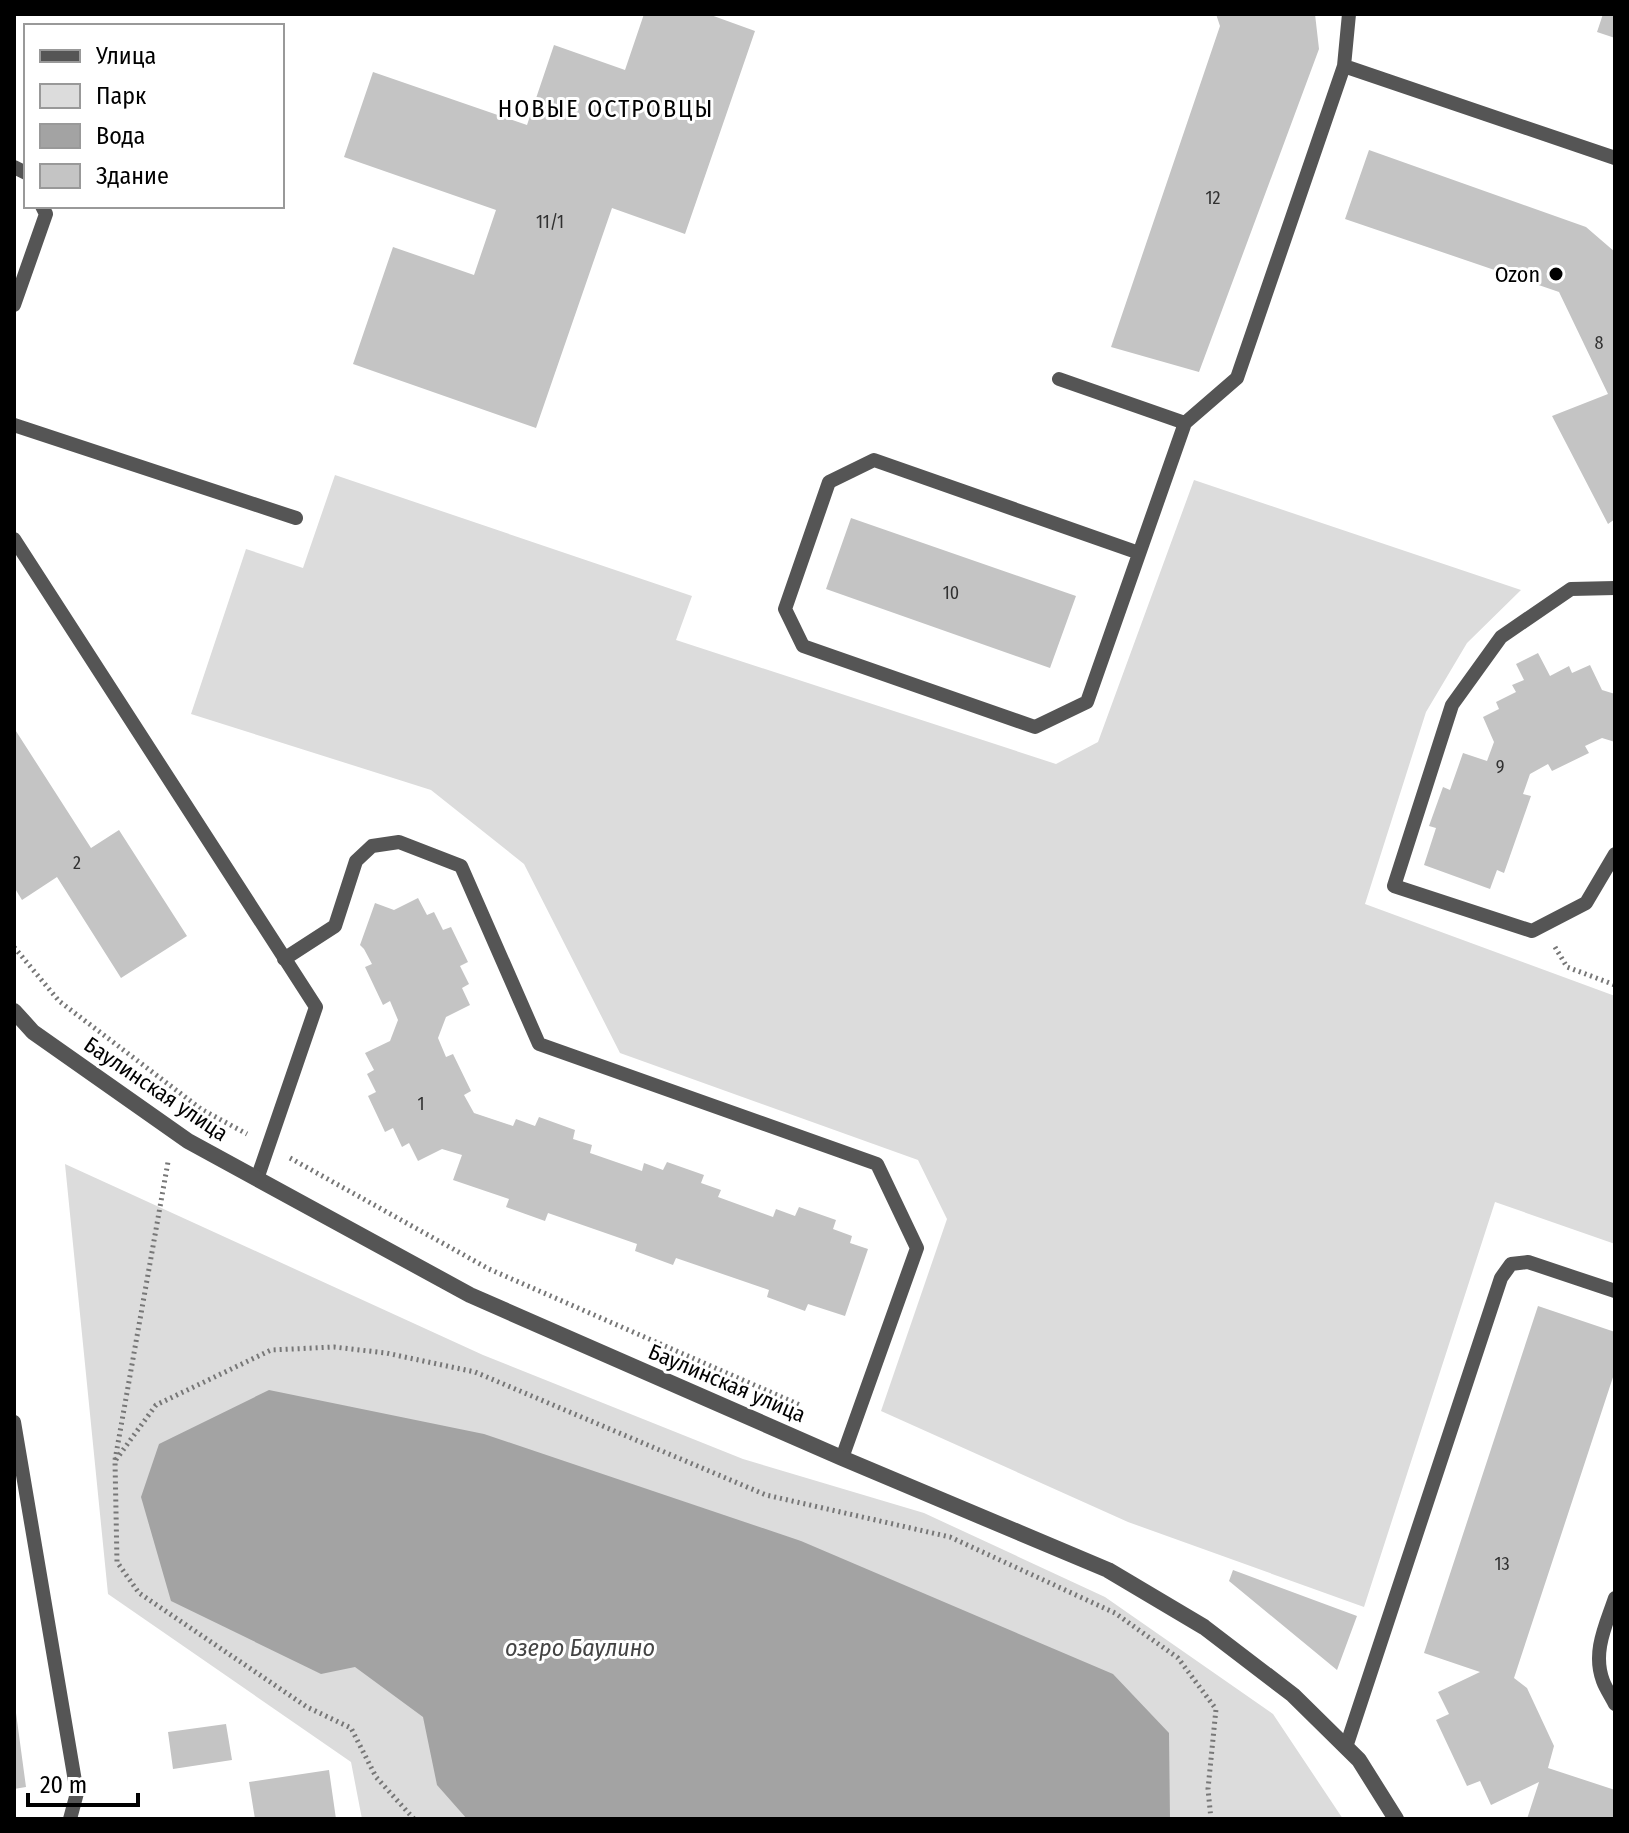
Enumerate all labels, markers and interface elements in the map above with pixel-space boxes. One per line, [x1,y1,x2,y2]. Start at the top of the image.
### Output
legend [24,24,284,208]
text: Улица [95,42,156,70]
text: Парк [96,82,147,110]
district label: НОВЫЕ ОСТРОВЦЫ [498,95,714,123]
text: Вода [96,122,145,150]
text: Здание [96,162,169,190]
house number: 12 [1206,187,1221,209]
house number: 11/1 [536,211,564,233]
place label: Ozon [1495,261,1540,288]
marker: Ozon [1547,265,1565,283]
house number: 8 [1595,332,1604,354]
house number: 10 [943,582,959,604]
house number: 9 [1496,756,1504,778]
house number: 2 [73,852,81,874]
street label: Баулинская улица [79,1031,233,1147]
house number: 1 [417,1093,425,1115]
street label: Баулинская улица [644,1338,810,1428]
house number: 13 [1494,1553,1510,1575]
water label: озеро Баулино [505,1634,655,1662]
scale bar [28,1757,138,1807]
text: 20 m [40,1771,87,1799]

